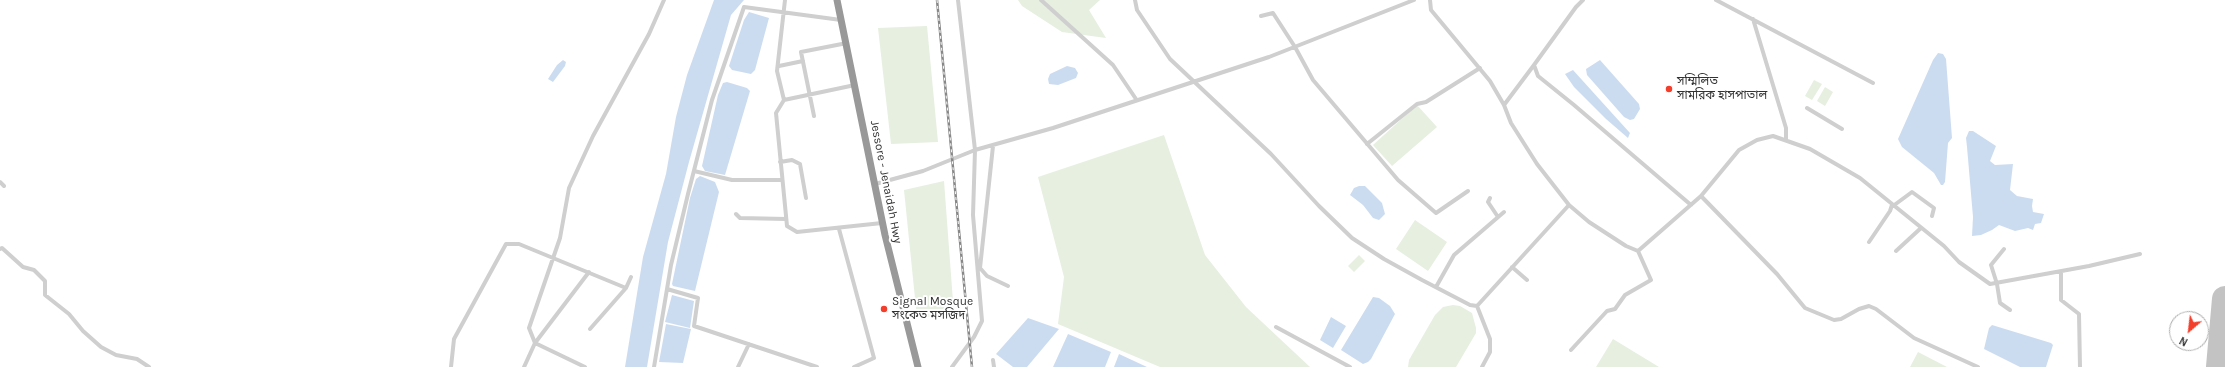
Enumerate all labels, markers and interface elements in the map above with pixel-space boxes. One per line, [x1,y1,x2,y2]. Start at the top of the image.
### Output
place label: সম্মিলিত সামরিক হাসপাতাল [1677,75,1767,103]
marker: সম্মিলিত সামরিক হাসপাতাল [1664,84,1674,94]
street label: Jessore - Jenaidah Hwy [867,119,905,245]
place label: Signal Mosque সংকেত মসজিদ [892,295,973,323]
marker: Signal Mosque সংকেত মসজিদ [879,304,889,314]
north arrow [2169,311,2209,351]
text: N [2177,334,2190,349]

